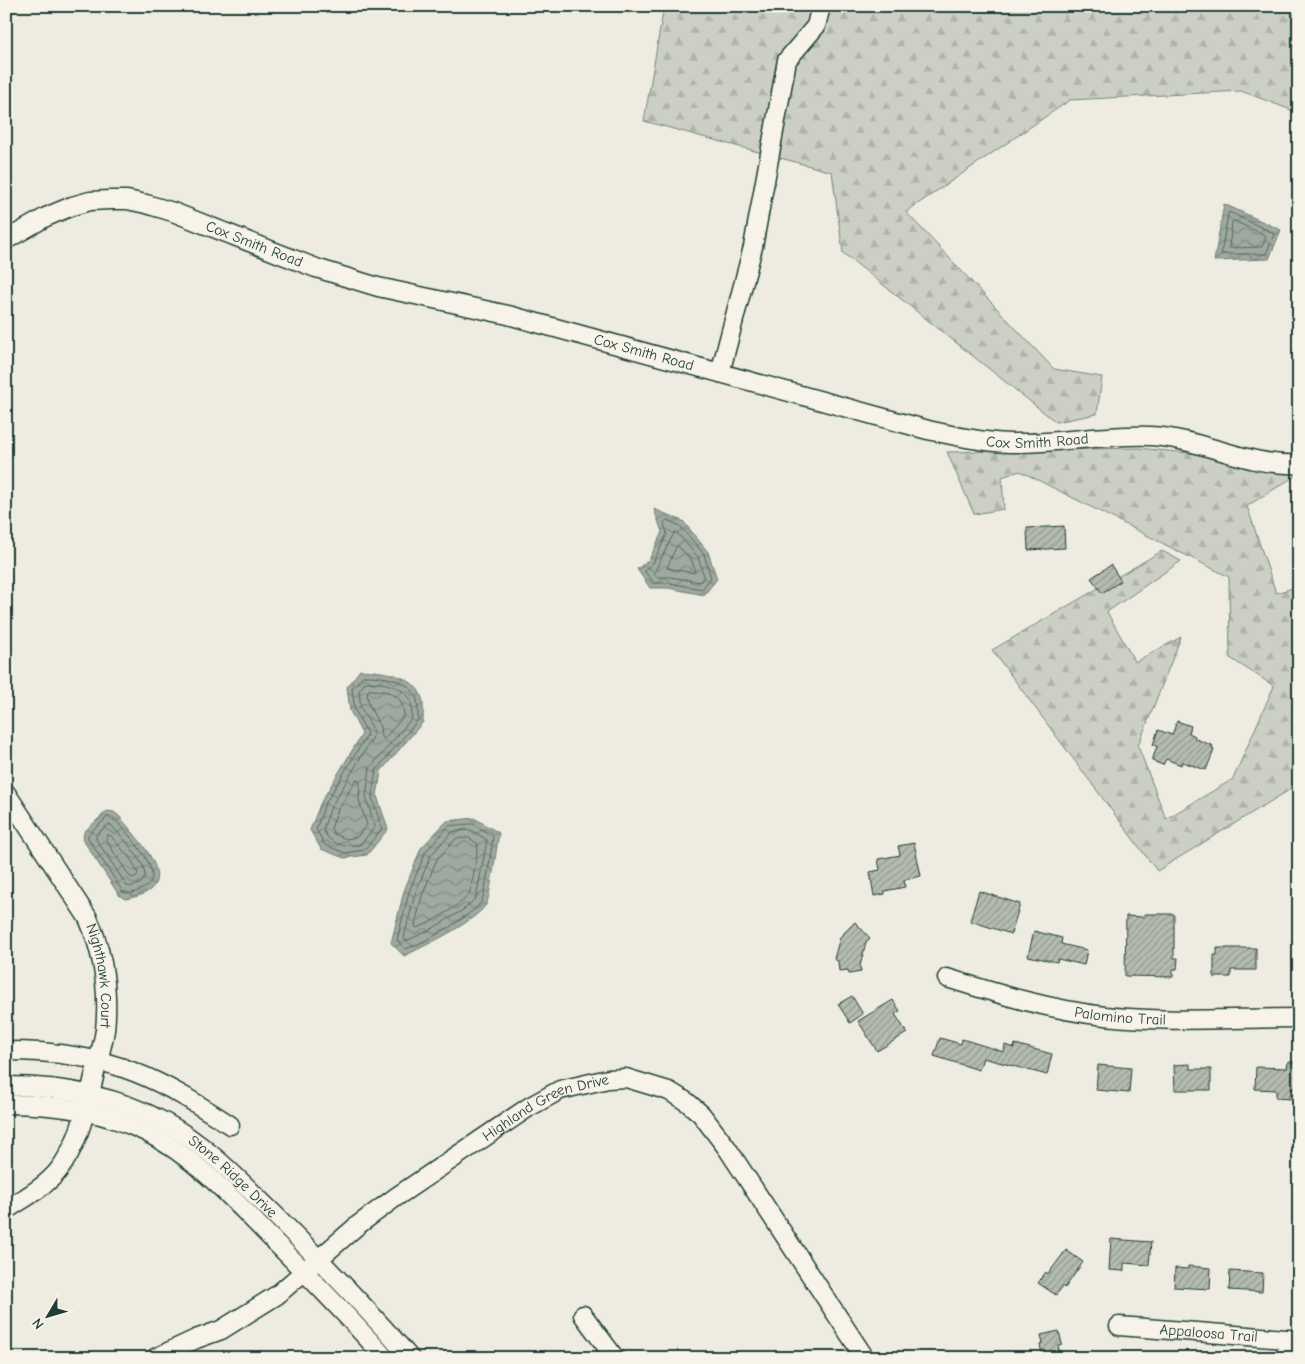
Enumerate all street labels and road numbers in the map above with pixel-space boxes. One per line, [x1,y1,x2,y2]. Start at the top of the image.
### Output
street label: Cox Smith Road [203,217,305,271]
street label: Cox Smith Road [592,330,696,374]
street label: Cox Smith Road [985,429,1089,452]
street label: Nighthawk Court [82,921,115,1029]
street label: Palomino Trail [1073,1003,1166,1029]
street label: Highland Green Drive [479,1070,611,1145]
street label: Stone Ridge Drive [185,1131,282,1222]
street label: Appaloosa Trail [1159,1320,1258,1346]

